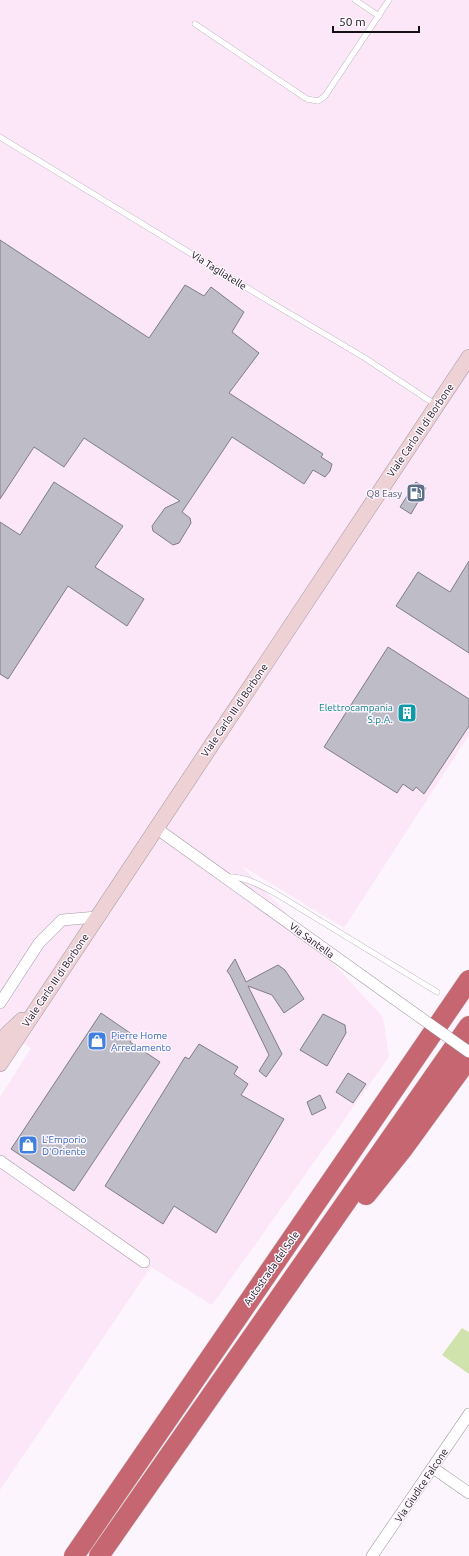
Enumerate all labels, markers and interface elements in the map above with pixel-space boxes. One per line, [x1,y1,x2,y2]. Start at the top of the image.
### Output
scale bar [333,8,419,34]
text: 50 m [339,15,366,28]
street label: Via Tagliatelle [189,249,248,292]
street label: Viale Carlo III di Borbone [385,382,456,479]
fuel station icon: Q8 Easy [405,482,427,504]
place label: Q8 Easy [366,488,402,499]
street label: Viale Carlo III di Borbone [199,662,270,759]
place label: Elettrocampania S.p.A. [319,702,393,725]
building icon: Elettrocampania S.p.A. [396,702,418,724]
street label: Via Santella [287,921,336,960]
street label: Viale Carlo III di Borbone [20,932,91,1029]
shop icon: Pierre Home Arredamento [86,1030,108,1052]
place label: Pierre Home Arredamento [111,1030,171,1053]
shop icon: L'Emporio D'Oriente [17,1134,39,1156]
place label: L'Emporio D'Oriente [42,1134,87,1157]
street label: Autostrada del Sole [242,1229,301,1307]
street label: Via Giudice Falcone [393,1446,450,1524]

